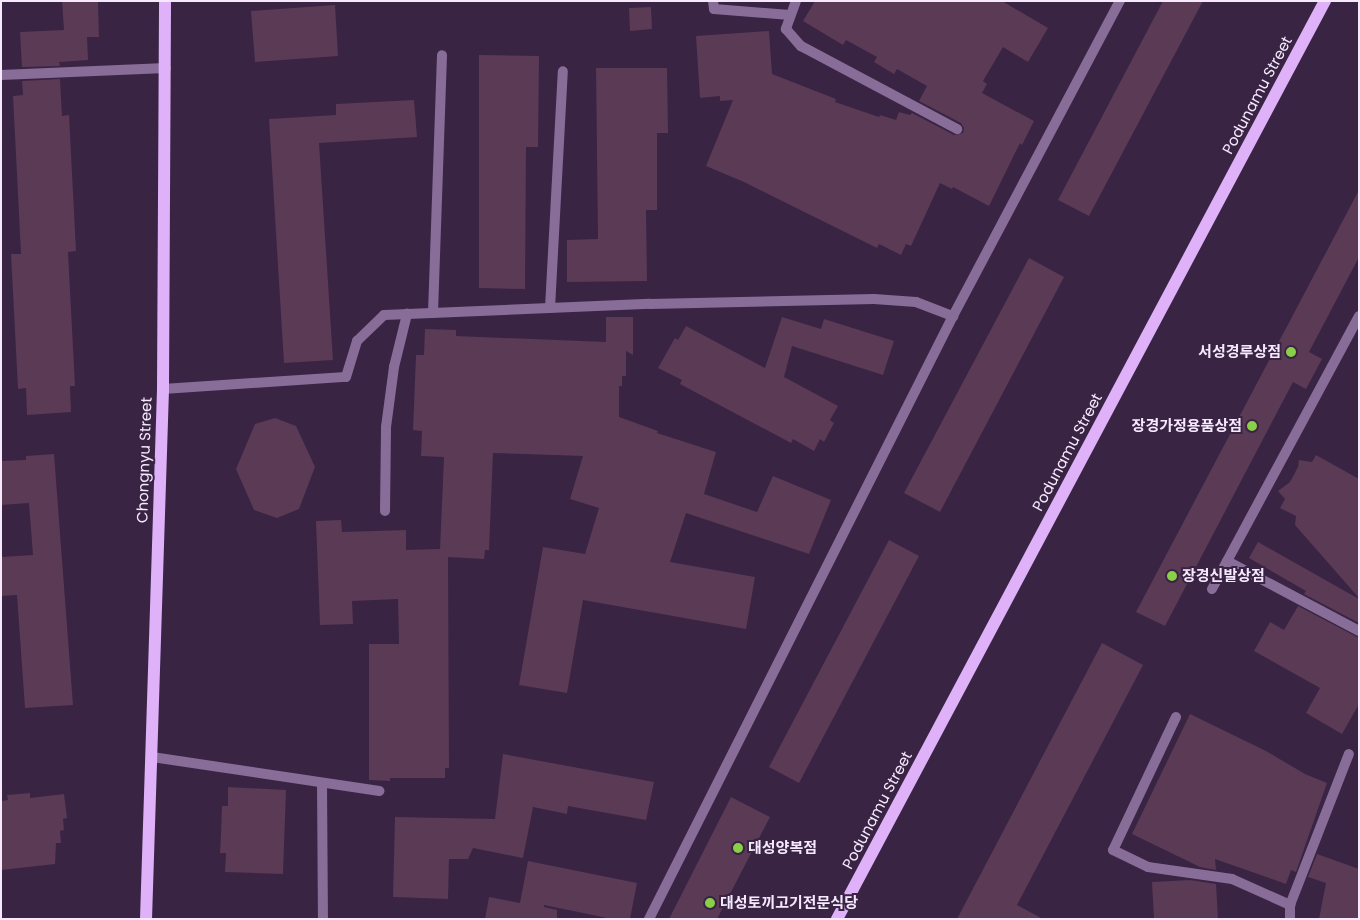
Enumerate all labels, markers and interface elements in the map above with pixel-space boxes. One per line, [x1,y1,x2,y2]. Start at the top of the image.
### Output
street label: Podunamu Street [1218,33,1296,157]
place label: 서성경루상점 [1198,343,1281,361]
marker: 서성경루상점 [1285,346,1297,358]
street label: Podunamu Street [1028,390,1106,514]
street label: Chongnyu Street [133,397,155,523]
place label: 장경가정용품상점 [1132,417,1242,435]
marker: 장경가정용품상점 [1246,420,1258,432]
place label: 장경신발상점 [1182,567,1265,585]
marker: 장경신발상점 [1166,570,1178,582]
street label: Podunamu Street [838,748,916,872]
place label: 대성양복점 [748,839,817,857]
marker: 대성양복점 [732,842,744,854]
place label: 대성토끼고기전문식당 [720,894,858,912]
marker: 대성토끼고기전문식당 [704,897,716,909]

